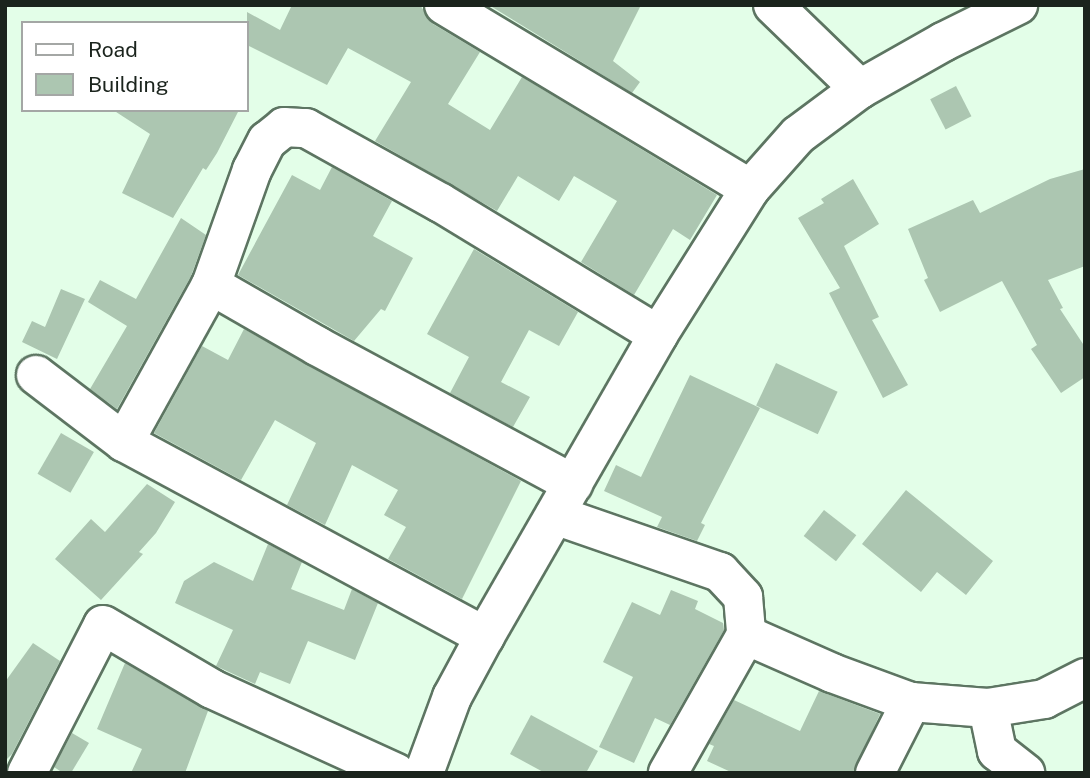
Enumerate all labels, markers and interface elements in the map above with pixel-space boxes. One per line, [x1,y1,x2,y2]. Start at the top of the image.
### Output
legend [21,21,248,112]
text: Road [88,37,138,62]
text: Building [88,72,169,97]

